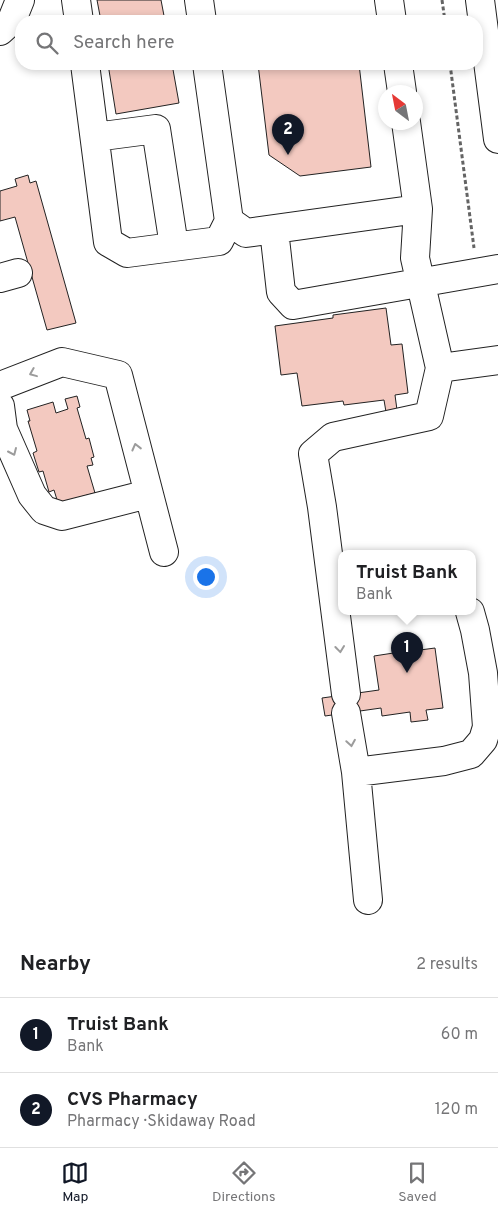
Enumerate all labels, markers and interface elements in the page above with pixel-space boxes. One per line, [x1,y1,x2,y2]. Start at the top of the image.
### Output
search box [15,15,483,70]
icon: search [33,29,61,57]
text: Search here [73,31,175,55]
north arrow [378,85,423,130]
pin: 2 [272,114,304,155]
one-way arrow [29,367,38,378]
one-way arrow [131,442,142,451]
one-way arrow [7,447,18,456]
popup [338,550,476,615]
text: Truist Bank [356,561,458,585]
your location [193,564,219,590]
text: Bank [356,585,393,605]
pin: 1 [391,632,423,673]
one-way arrow [334,645,345,653]
one-way arrow [346,738,356,747]
text: Nearby [20,951,91,978]
text: 2 results [416,955,478,975]
text: Truist Bank [67,1013,169,1037]
text: 1 [33,1025,39,1045]
text: 60 m [441,1025,478,1045]
text: Bank [67,1037,104,1057]
text: CVS Pharmacy [67,1088,198,1112]
text: 2 [31,1100,41,1120]
text: 120 m [435,1100,478,1120]
text: Pharmacy · Skidaway Road [67,1112,256,1132]
tab: Map [61,1159,89,1206]
tab: Directions [212,1159,276,1206]
tab: Saved [398,1159,437,1206]

